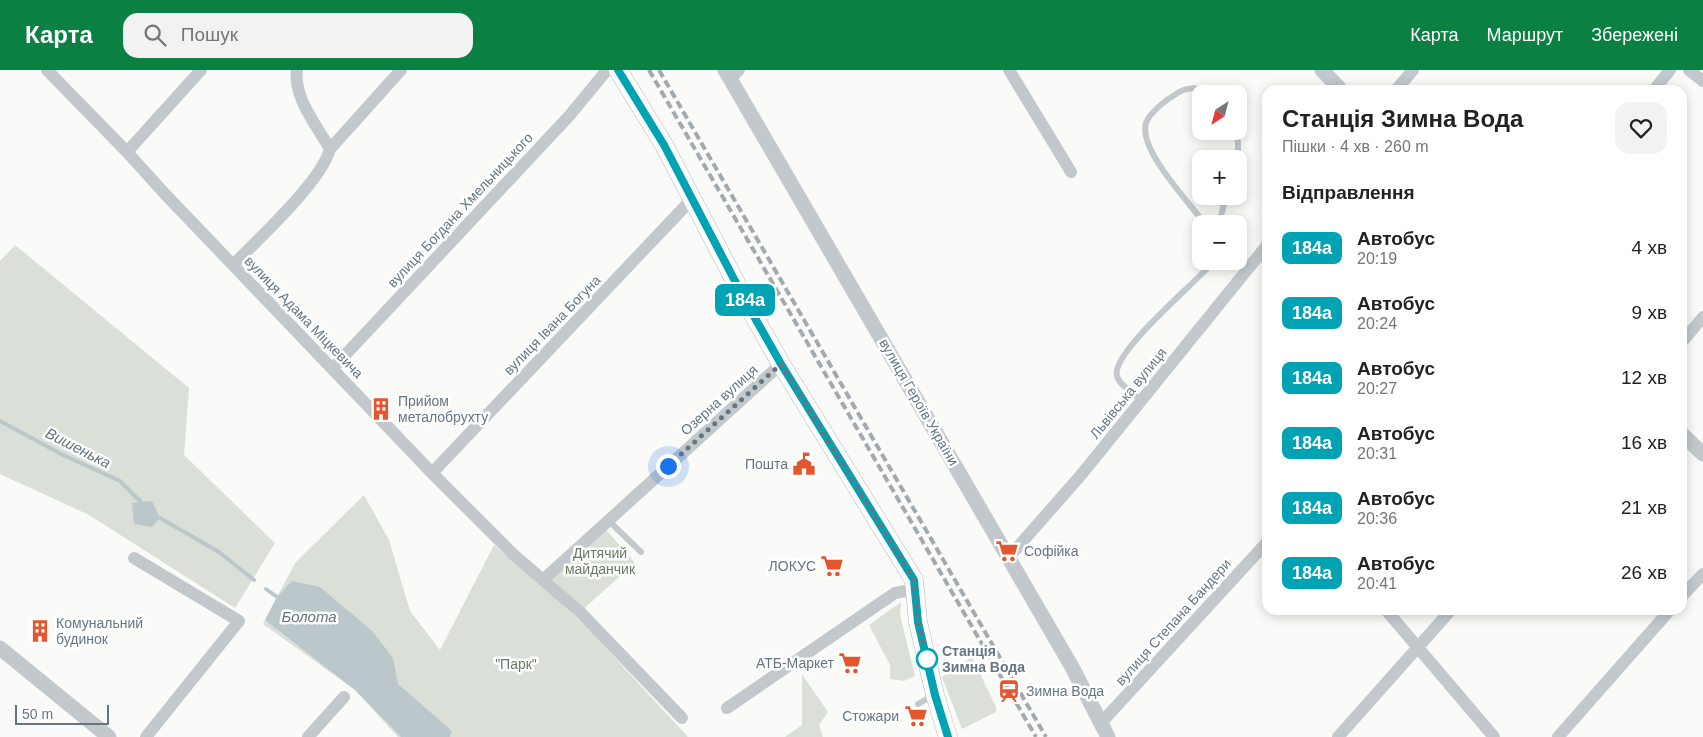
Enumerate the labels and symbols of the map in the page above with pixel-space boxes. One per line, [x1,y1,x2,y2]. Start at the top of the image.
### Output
north arrow [1192,85,1248,140]
street label: вулиця Богдана Хмельницького [384,129,536,291]
street label: вулиця Адама Міцкевича [242,253,367,381]
street label: вулиця Івана Богуна [500,272,604,378]
line badge: 184а [710,284,780,316]
street label: вулиця Героїв України [876,336,962,468]
street label: Львівська вулиця [1087,344,1169,442]
street label: Озерна вулиця [677,361,761,439]
place label: Прийом металобрухту [398,393,488,425]
building icon: Прийом металобрухту [368,396,394,422]
water label: Вишенька [43,424,114,471]
public building icon: Пошта [791,451,817,477]
your location [656,454,681,479]
place label: Пошта [745,456,788,472]
supermarket icon: Софійка [994,538,1020,564]
place label: Софійка [1024,543,1079,559]
park label: Дитячий майданчик [565,545,636,577]
supermarket icon: ЛОКУС [819,553,845,579]
street label: вулиця Степана Бандери [1112,556,1234,688]
place label: ЛОКУС [769,558,816,574]
water label: Болота [281,608,337,625]
place label: Комунальний будинок [56,615,143,647]
building icon: Комунальний будинок [27,618,53,644]
place label: Станція Зимна Вода [942,643,1025,675]
marker: Станція Зимна Вода [916,648,938,670]
supermarket icon: АТБ-Маркет [837,650,863,676]
place label: АТБ-Маркет [756,655,835,671]
park label: "Парк" [495,656,537,672]
station icon: Зимна Вода [996,678,1022,704]
place label: Зимна Вода [1026,683,1104,699]
scale bar [15,702,109,725]
supermarket icon: Стожари [903,703,929,729]
place label: Стожари [842,708,899,724]

